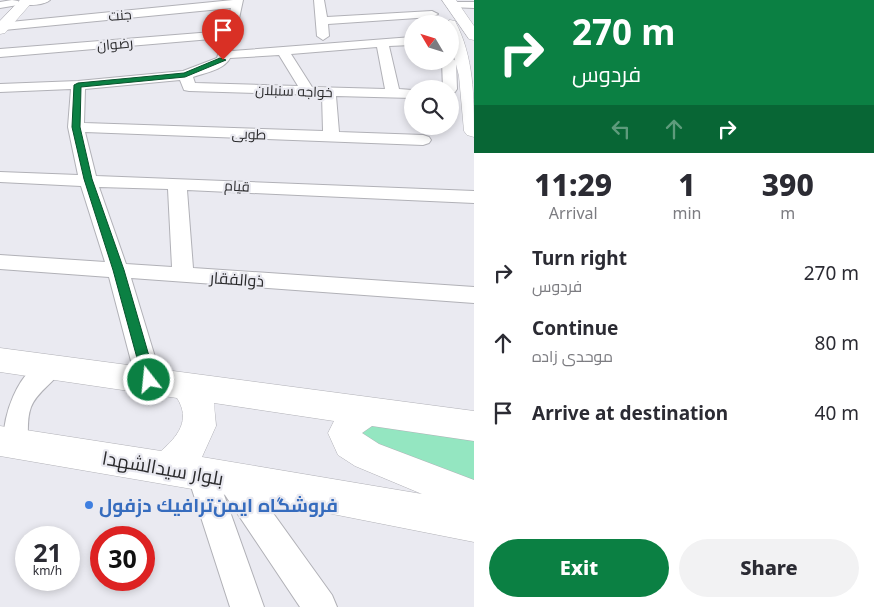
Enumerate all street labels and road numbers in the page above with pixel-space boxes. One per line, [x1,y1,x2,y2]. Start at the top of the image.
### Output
street label: جنت [108,4,132,25]
street label: رضوان [96,32,134,55]
street label: خواجه سنبلان [255,80,333,101]
street label: طوبی [231,123,267,144]
street label: قیام [224,175,250,197]
street label: ذوالفقار [208,266,265,292]
street label: بلوار سیدالشهدا [100,445,226,491]

